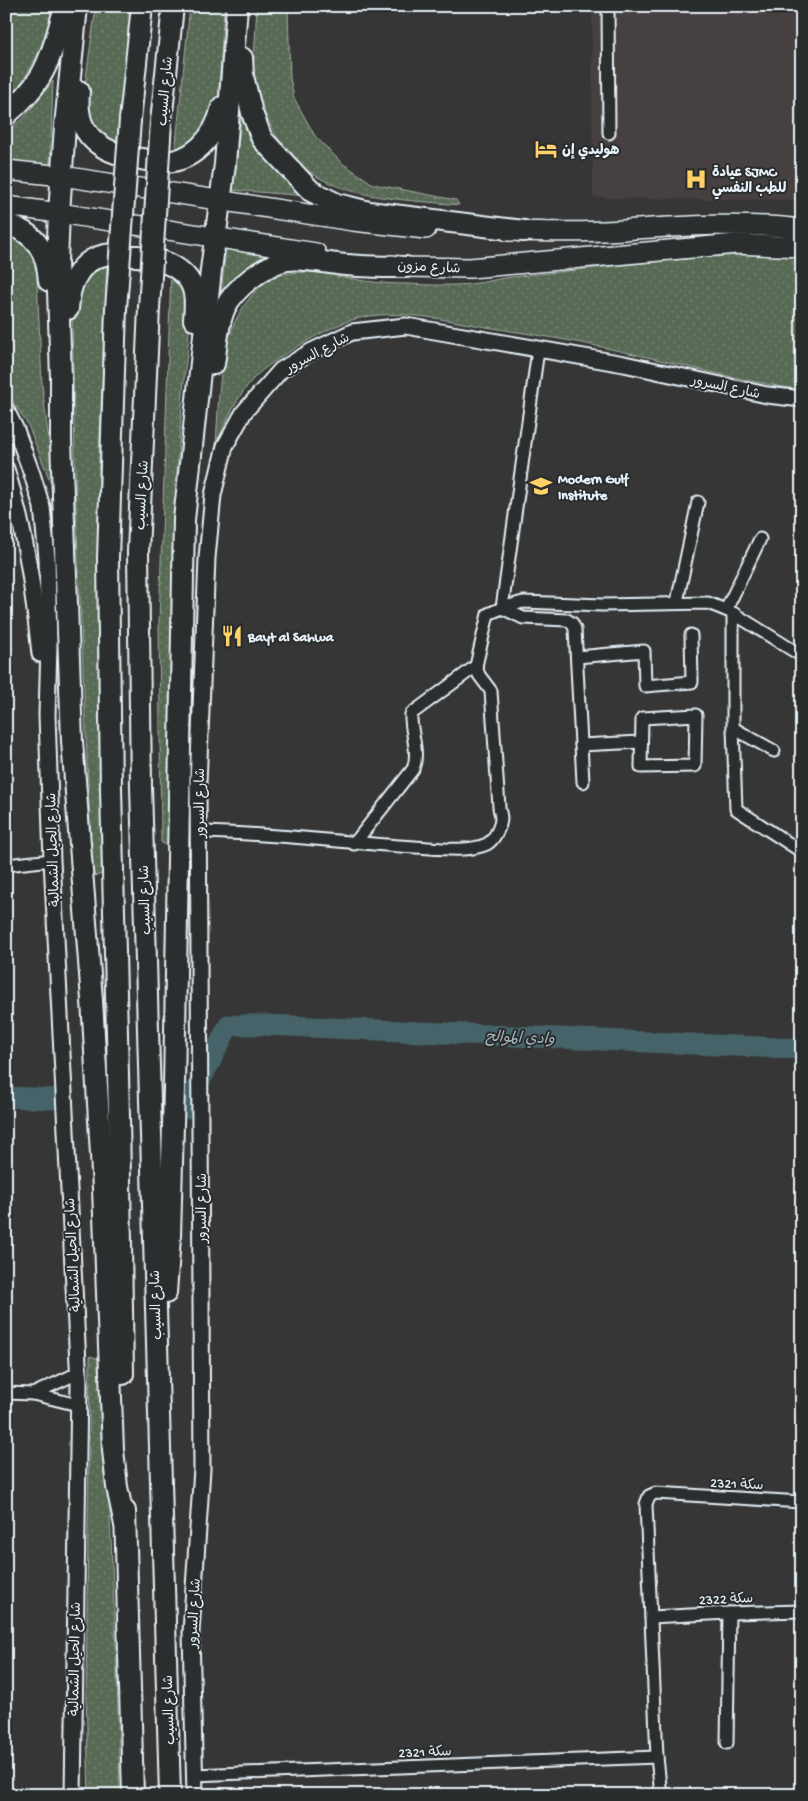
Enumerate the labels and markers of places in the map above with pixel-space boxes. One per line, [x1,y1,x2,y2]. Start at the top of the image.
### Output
hotel icon: هوليدي إن [533,136,559,162]
place label: هوليدي إن [562,143,619,160]
place label: عيادة SJMC للطب النفسي [712,165,786,200]
hospital icon: عيادة SJMC للطب النفسي [683,166,709,192]
place label: Modern Gulf Institute [558,472,630,505]
school or university icon: Modern Gulf Institute [528,473,554,499]
restaurant icon: Bayt al Sahwa [219,623,245,649]
place label: Bayt al Sahwa [247,630,335,647]

